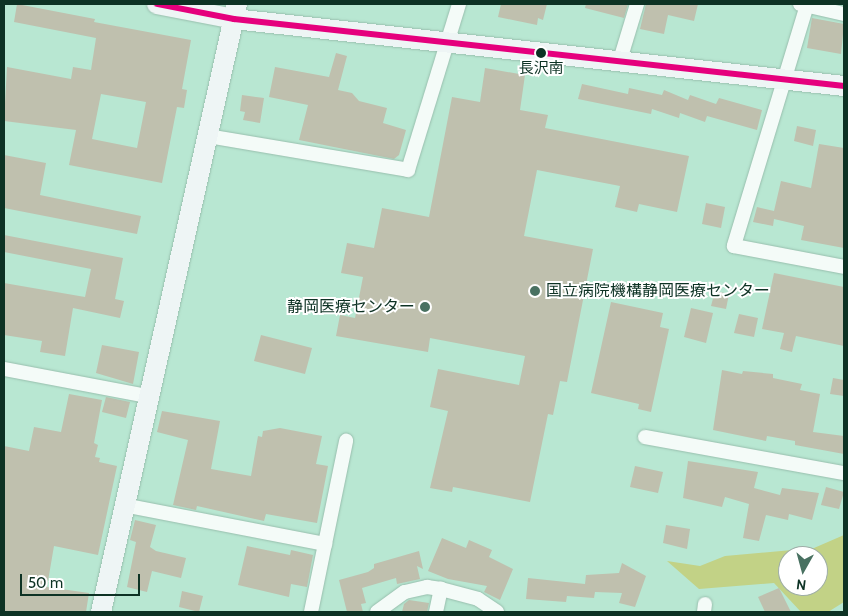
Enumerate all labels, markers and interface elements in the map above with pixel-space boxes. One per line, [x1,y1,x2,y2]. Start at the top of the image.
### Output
marker: 長沢南 [536,48,546,58]
place label: 長沢南 [519,60,563,78]
place label: 国立病院機構静岡医療センター [546,281,770,301]
marker: 国立病院機構静岡医療センター [528,284,542,298]
place label: 静岡医療センター [287,297,415,317]
marker: 静岡医療センター [419,301,431,313]
north arrow [778,546,828,596]
scale bar [22,564,142,596]
text: 50 m [28,574,63,592]
text: N [795,575,807,594]

